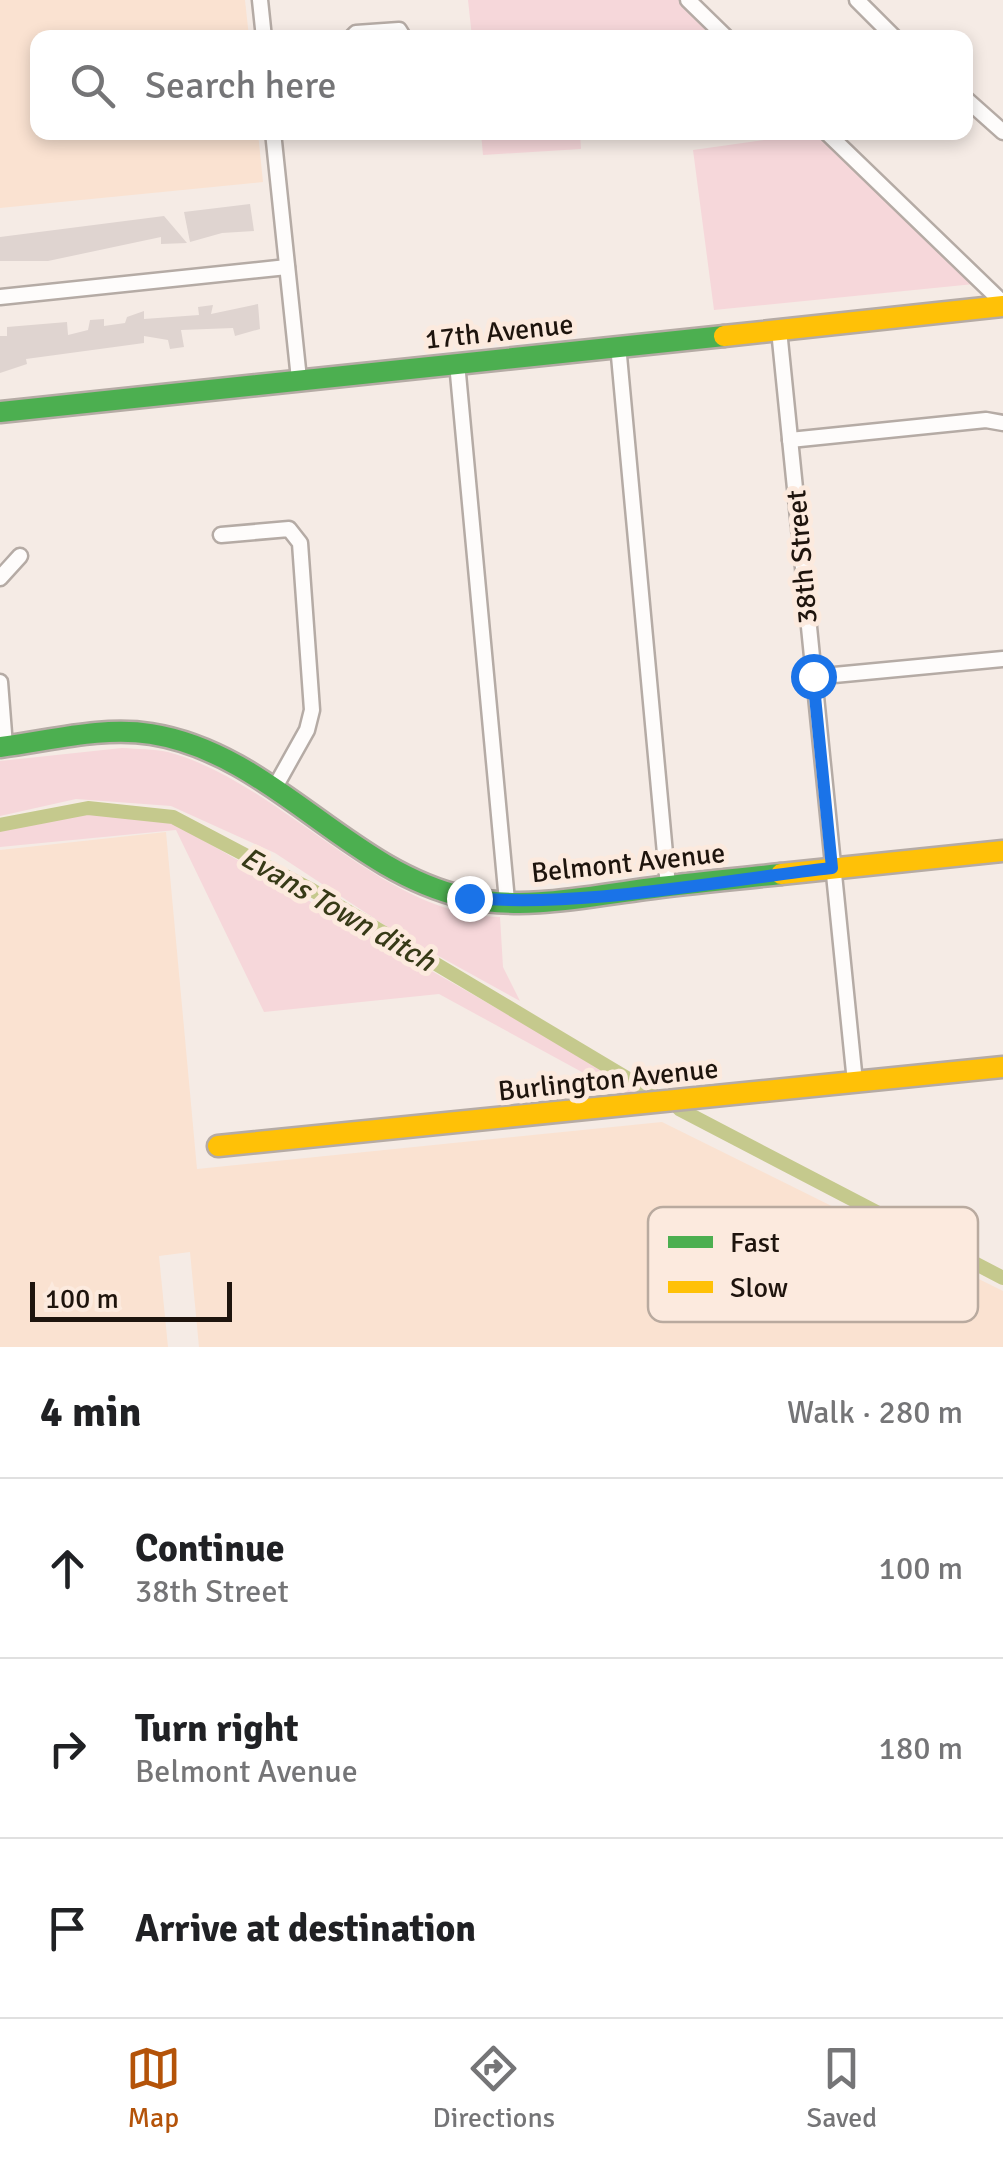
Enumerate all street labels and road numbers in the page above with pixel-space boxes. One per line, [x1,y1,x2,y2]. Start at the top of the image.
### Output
street label: 17th Avenue [423,307,575,357]
street label: 38th Street [779,488,825,625]
street label: Belmont Avenue [529,836,727,890]
street label: Burlington Avenue [496,1052,720,1108]

